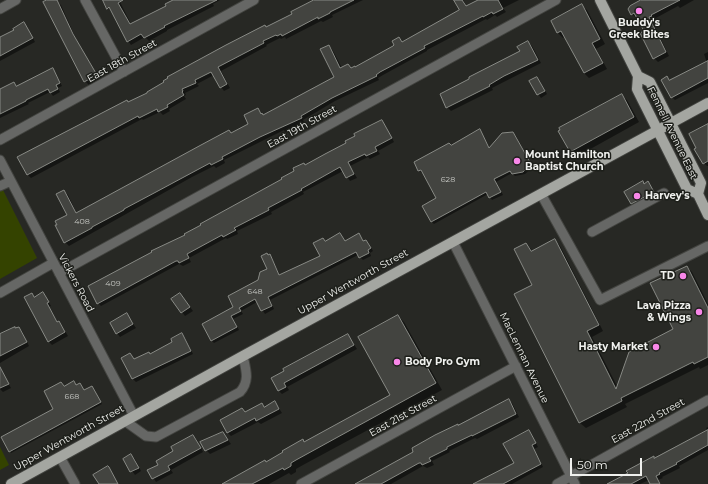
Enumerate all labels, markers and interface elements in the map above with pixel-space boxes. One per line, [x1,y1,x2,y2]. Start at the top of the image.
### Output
marker: Buddy's Greek Bites [634,6,644,16]
place label: Buddy's Greek Bites [609,17,669,40]
street label: East 18th Street [85,37,159,85]
street label: Fennell Avenue East [644,85,700,181]
street label: East 19th Street [265,103,339,151]
place label: Mount Hamilton Baptist Church [525,149,610,172]
marker: Mount Hamilton Baptist Church [512,156,522,166]
house number: 628 [441,175,455,185]
place label: Harvey's [645,190,689,202]
marker: Harvey's [632,191,642,201]
house number: 408 [74,217,90,227]
street label: Upper Wentworth Street [296,247,410,317]
street label: Vickers Road [56,252,96,314]
place label: TD [661,270,675,282]
marker: TD [678,271,688,281]
house number: 409 [105,279,121,289]
house number: 648 [247,287,263,297]
place label: Lava Pizza & Wings [637,300,691,324]
marker: Lava Pizza & Wings [694,307,704,317]
street label: MacLennan Avenue [497,311,551,405]
place label: Hasty Market [579,341,648,353]
marker: Hasty Market [651,342,661,352]
place label: Body Pro Gym [405,356,480,368]
marker: Body Pro Gym [392,357,402,367]
house number: 668 [65,392,79,402]
street label: East 21st Street [367,393,439,439]
street label: East 22nd Street [609,396,687,446]
street label: Upper Wentworth Street [12,403,126,473]
scale bar [572,450,644,476]
text: 50 m [577,457,608,472]

